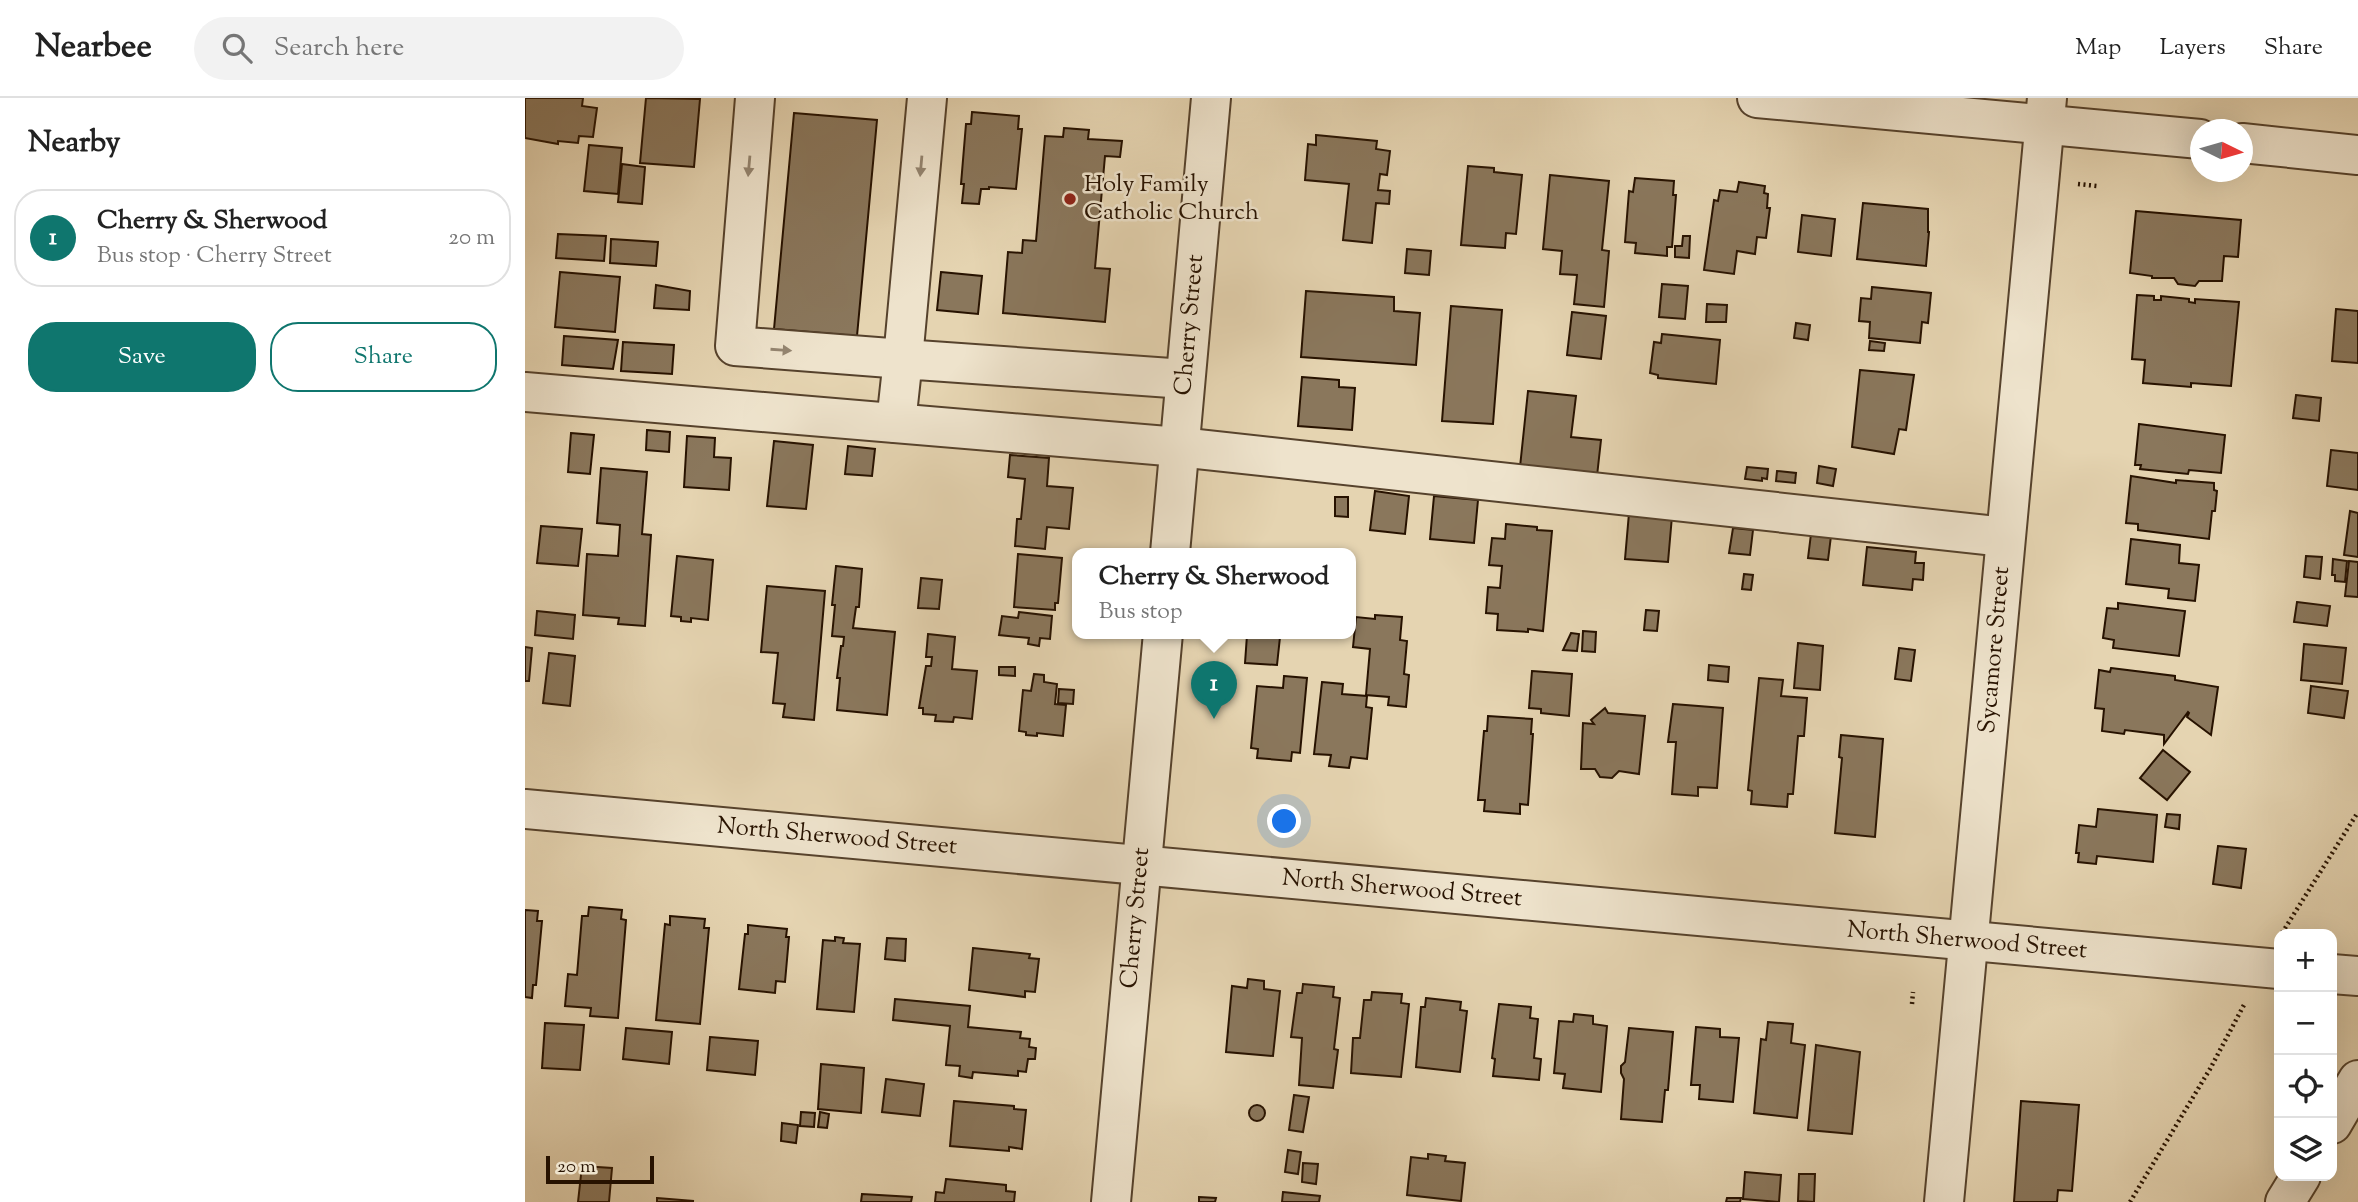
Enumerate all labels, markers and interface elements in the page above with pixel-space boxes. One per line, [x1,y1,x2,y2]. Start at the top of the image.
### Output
search box [194,17,684,80]
text: Nearbee [35,24,152,72]
icon: search [218,29,256,67]
text: Search here [274,30,404,67]
text: Map [2075,31,2121,65]
text: Layers [2159,31,2226,65]
text: Share [2264,31,2323,65]
north arrow [2190,119,2253,182]
text: Nearby [28,122,120,165]
one-way arrow [743,155,754,177]
one-way arrow [915,155,926,177]
place label: Holy Family Catholic Church [1084,168,1259,230]
marker: Holy Family Catholic Church [1062,191,1078,207]
text: Cherry & Sherwood [97,203,327,240]
text: 1 [49,222,57,255]
text: 20 m [448,222,495,255]
text: Bus stop · Cherry Street [97,240,332,273]
street label: Cherry Street [1167,253,1213,397]
button: Save [28,322,256,392]
button: Share [270,322,497,392]
one-way arrow [771,344,793,355]
popup [1072,548,1356,639]
text: Cherry & Sherwood [1099,559,1329,596]
street label: Sycamore Street [1971,565,2019,735]
text: Bus stop [1099,596,1182,629]
pin: 1 [1191,661,1237,719]
your location [1267,804,1301,838]
street label: North Sherwood Street [716,810,958,864]
street label: Cherry Street [1113,846,1159,990]
street label: North Sherwood Street [1281,862,1523,916]
street label: North Sherwood Street [1846,914,2088,968]
map controls [2274,929,2337,1181]
button: + [2274,929,2337,992]
button: − [2274,992,2337,1055]
button: locate [2274,1055,2337,1118]
button: layers [2274,1118,2337,1181]
scale bar [546,1153,655,1185]
text: 20 m [557,1154,596,1181]

